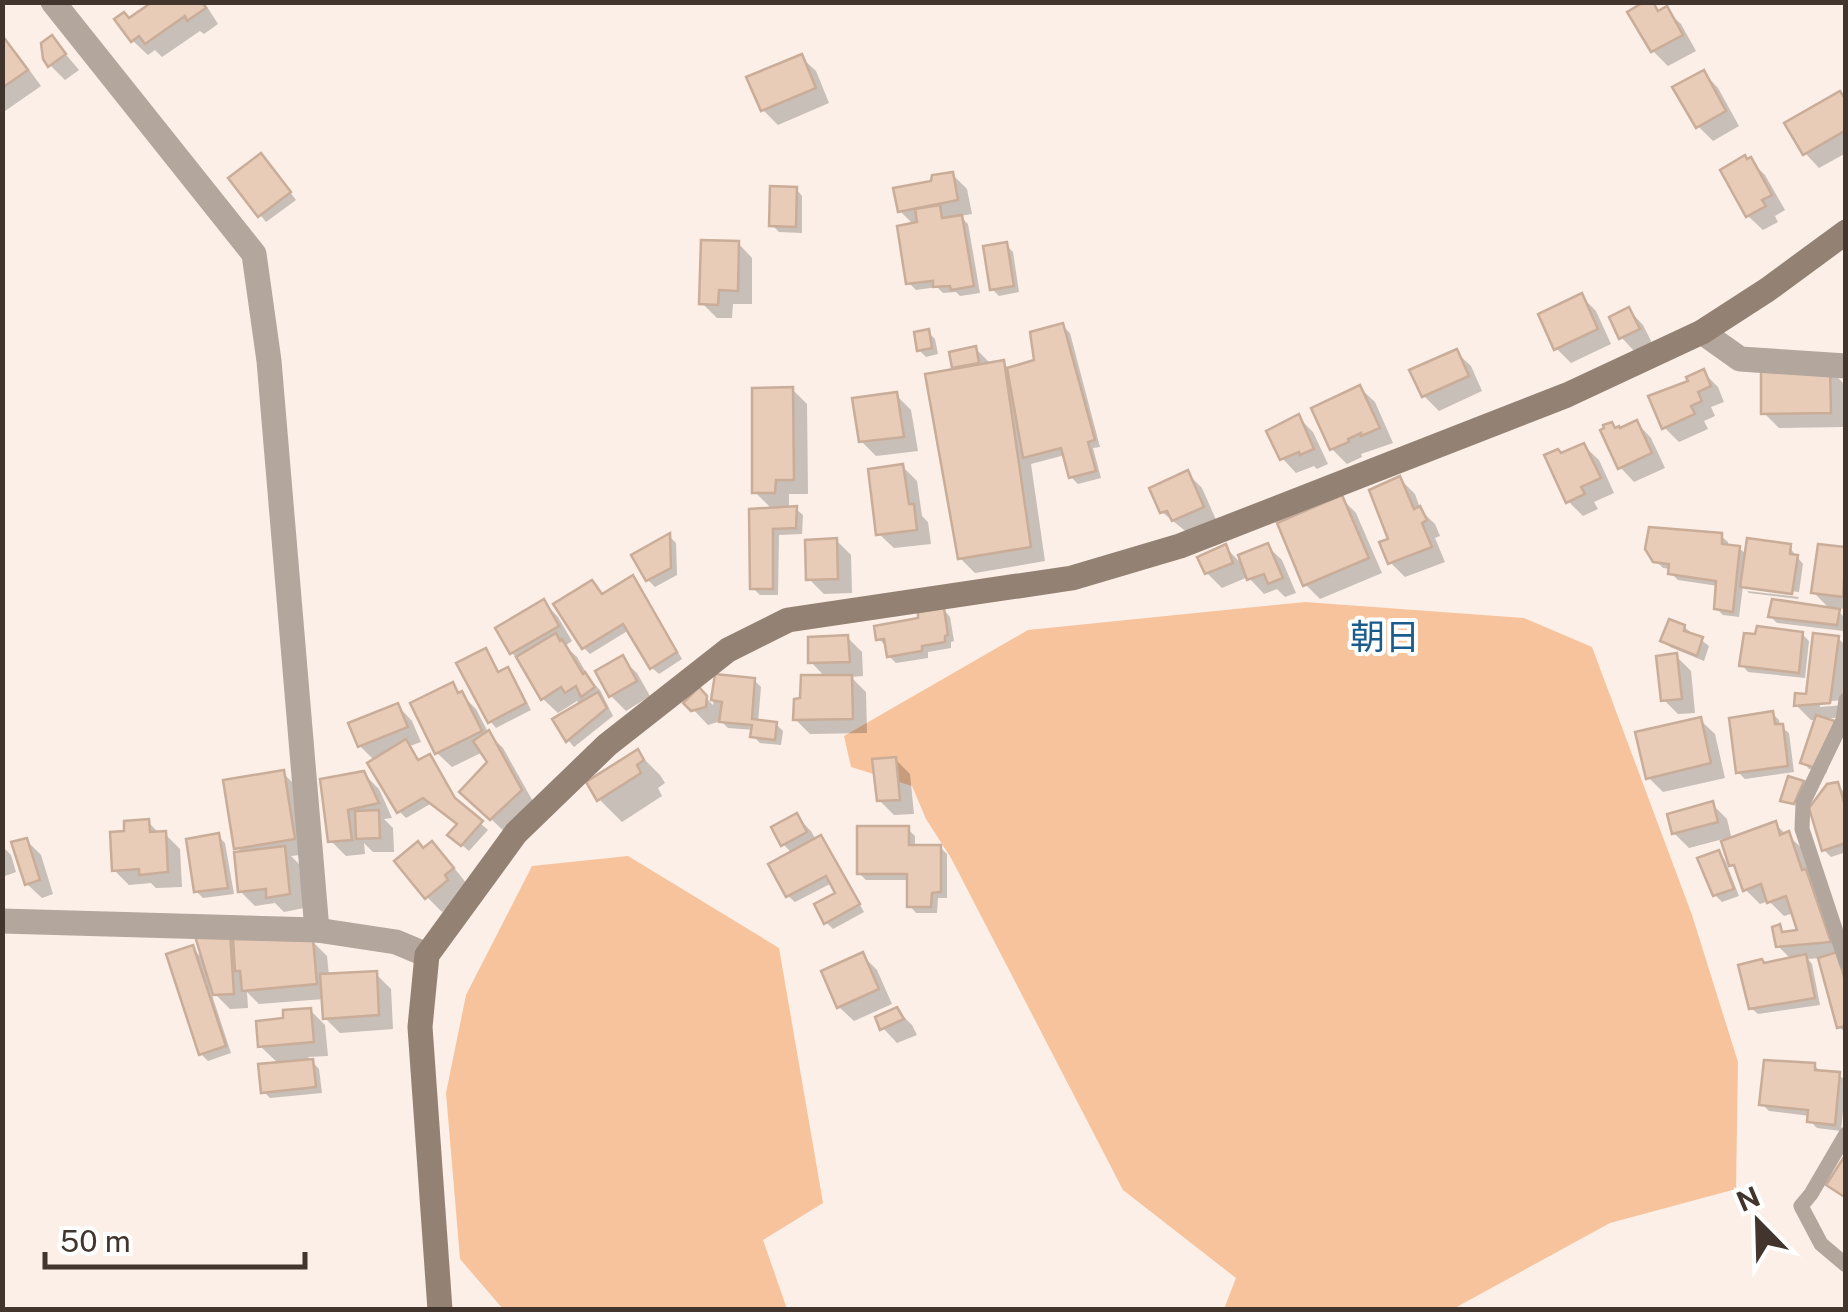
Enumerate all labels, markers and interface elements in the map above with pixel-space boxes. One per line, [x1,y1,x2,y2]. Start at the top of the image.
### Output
district label: 朝日 [1350,616,1420,657]
north arrow [1708,1172,1808,1272]
text: N [1732,1179,1765,1218]
scale bar [45,1207,305,1269]
text: 50 m [60,1223,131,1259]

